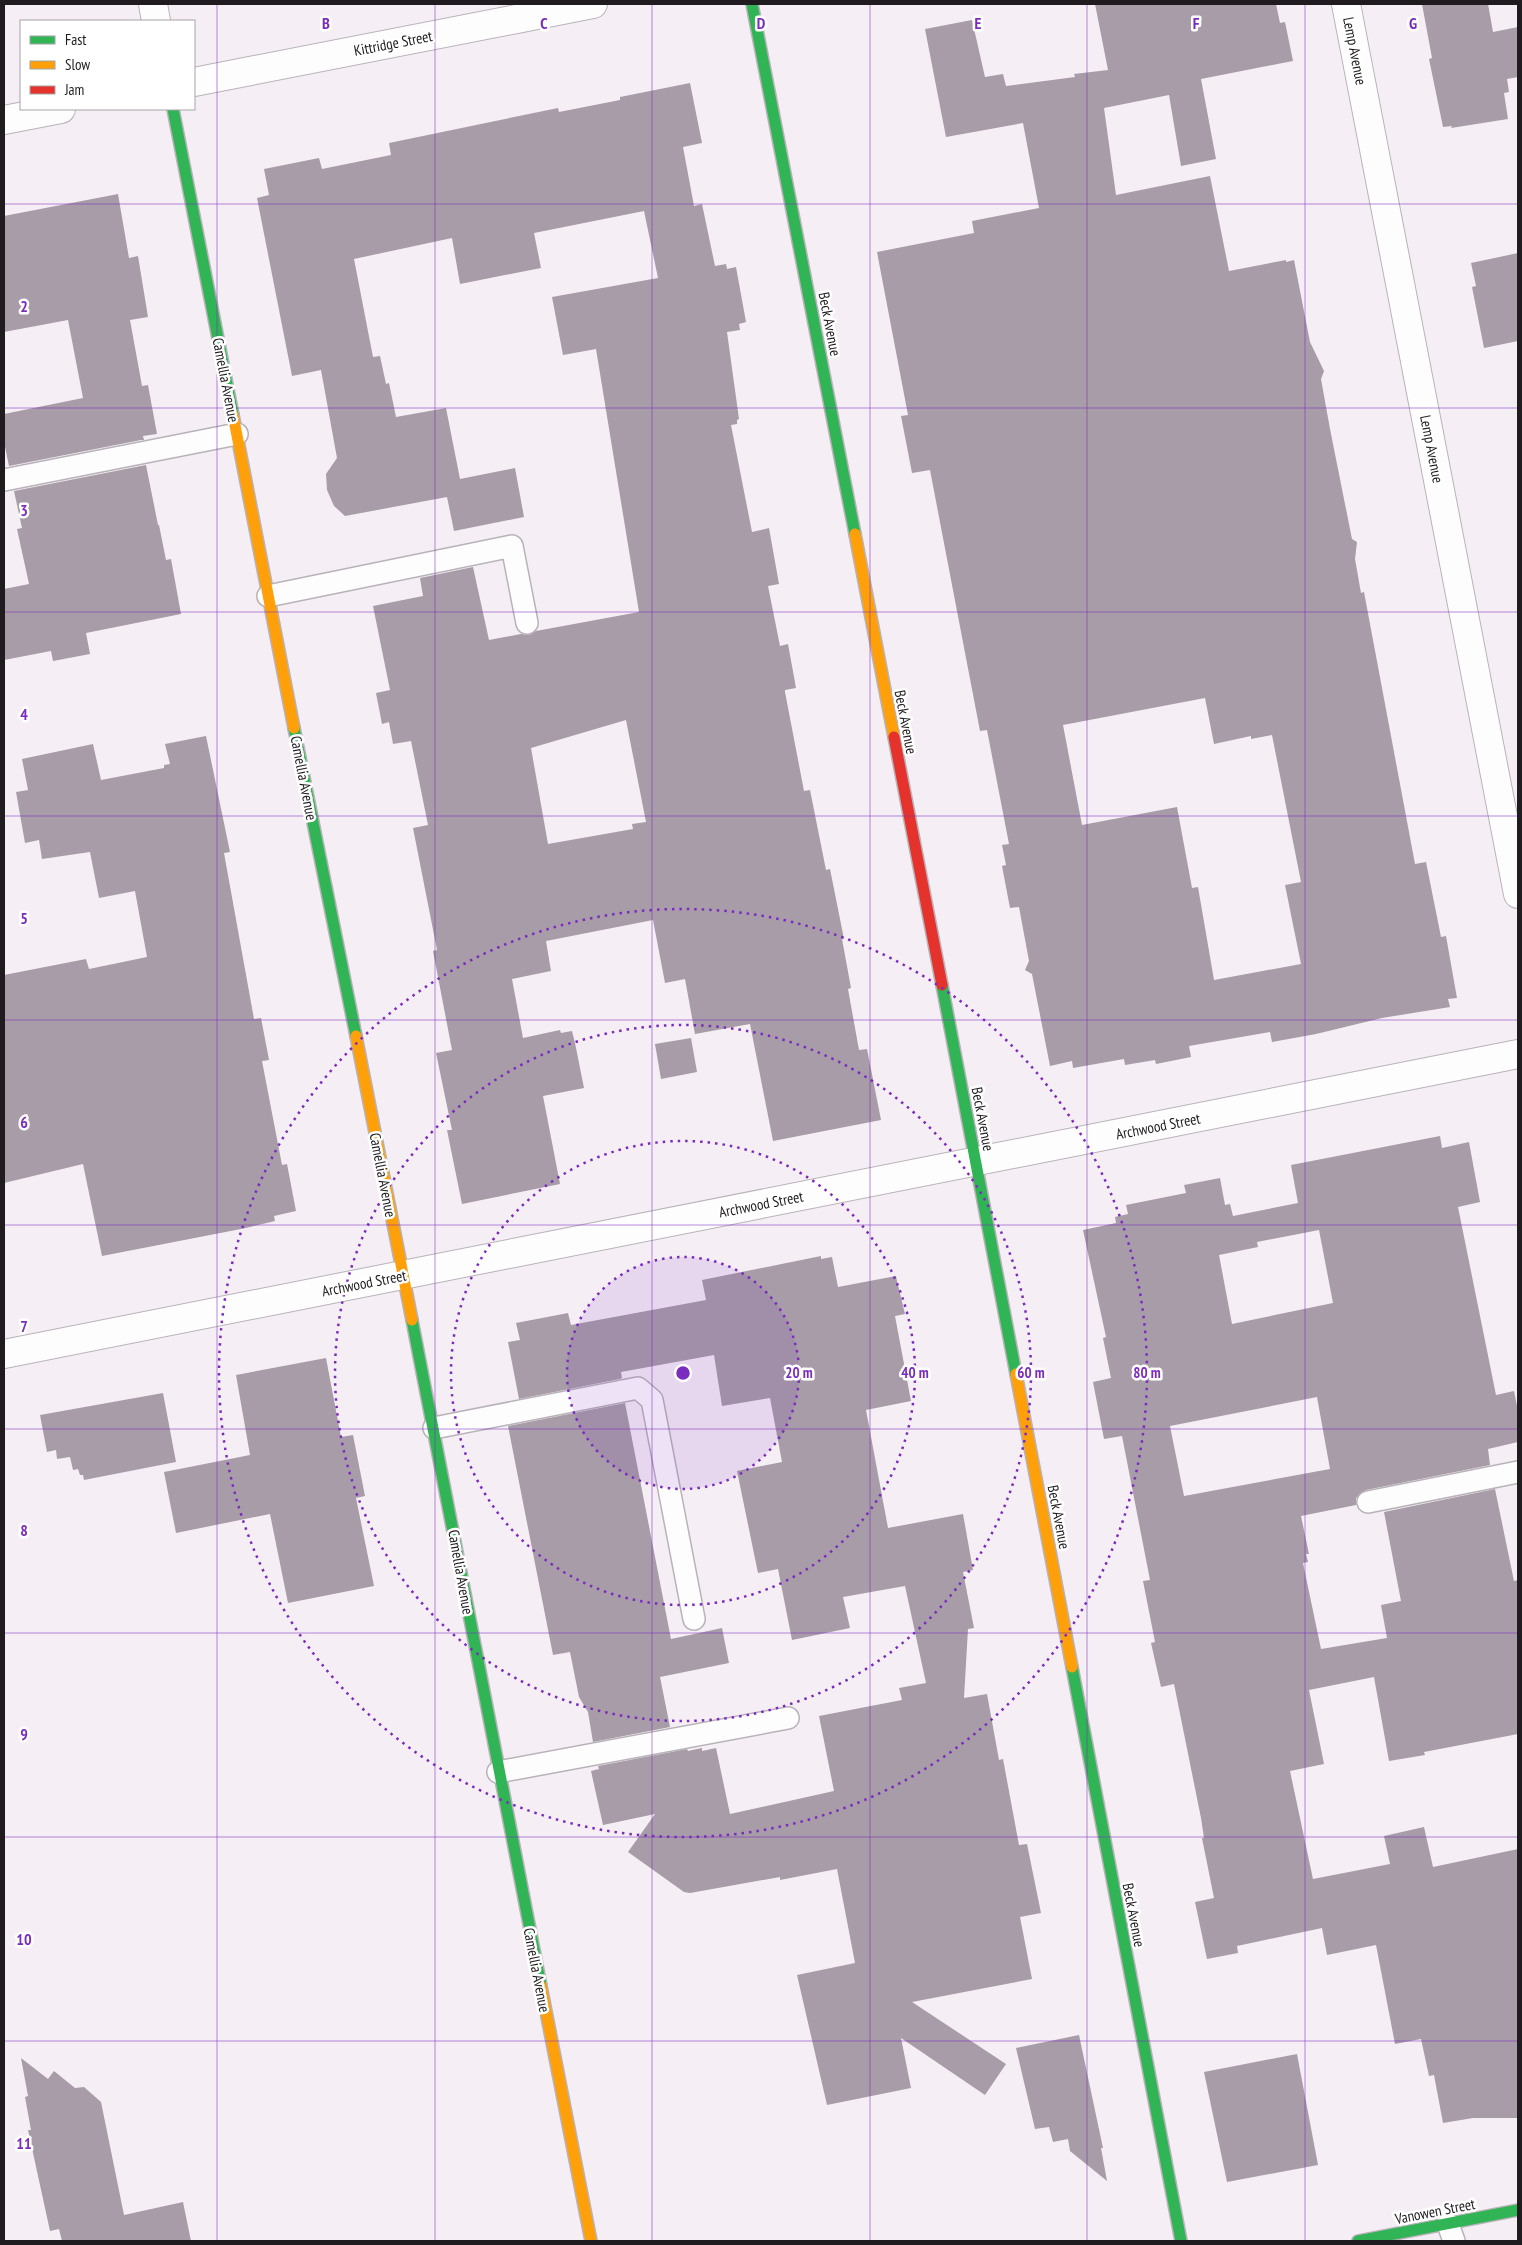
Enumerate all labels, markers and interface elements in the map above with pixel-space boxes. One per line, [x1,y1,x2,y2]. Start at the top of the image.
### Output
text: B [322,13,330,33]
text: C [540,13,548,33]
text: D [757,13,766,33]
text: E [975,13,982,33]
text: F [1193,13,1200,33]
text: G [1409,13,1417,33]
street label: Lemp Avenue [1339,15,1371,87]
legend [20,20,195,110]
street label: Kittridge Street [352,26,434,60]
text: Fast [65,30,86,49]
text: Slow [65,55,90,74]
text: Jam [64,80,84,99]
street label: Beck Avenue [815,290,845,358]
text: 2 [20,296,28,316]
street label: Camellia Avenue [209,336,243,424]
street label: Lemp Avenue [1416,413,1448,485]
text: 3 [20,500,28,520]
street label: Beck Avenue [891,688,921,756]
text: 4 [20,704,28,724]
street label: Camellia Avenue [287,734,321,822]
text: 5 [20,908,28,928]
street label: Beck Avenue [968,1085,998,1153]
street label: Archwood Street [1114,1109,1202,1143]
text: 6 [20,1112,28,1132]
street label: Camellia Avenue [366,1131,400,1219]
street label: Archwood Street [717,1187,805,1221]
street label: Archwood Street [320,1266,408,1300]
text: 7 [20,1316,28,1336]
text: 20 m [785,1363,813,1382]
text: 40 m [901,1363,929,1382]
text: 60 m [1017,1363,1045,1382]
text: 80 m [1133,1363,1161,1382]
centre of rings [674,1364,692,1382]
street label: Beck Avenue [1044,1483,1074,1551]
text: 8 [20,1520,28,1540]
street label: Camellia Avenue [444,1528,478,1616]
text: 9 [20,1724,28,1744]
street label: Beck Avenue [1119,1881,1149,1949]
street label: Camellia Avenue [520,1926,554,2014]
text: 10 [16,1929,32,1949]
text: 11 [16,2133,32,2153]
street label: Vanowen Street [1392,2194,1477,2228]

